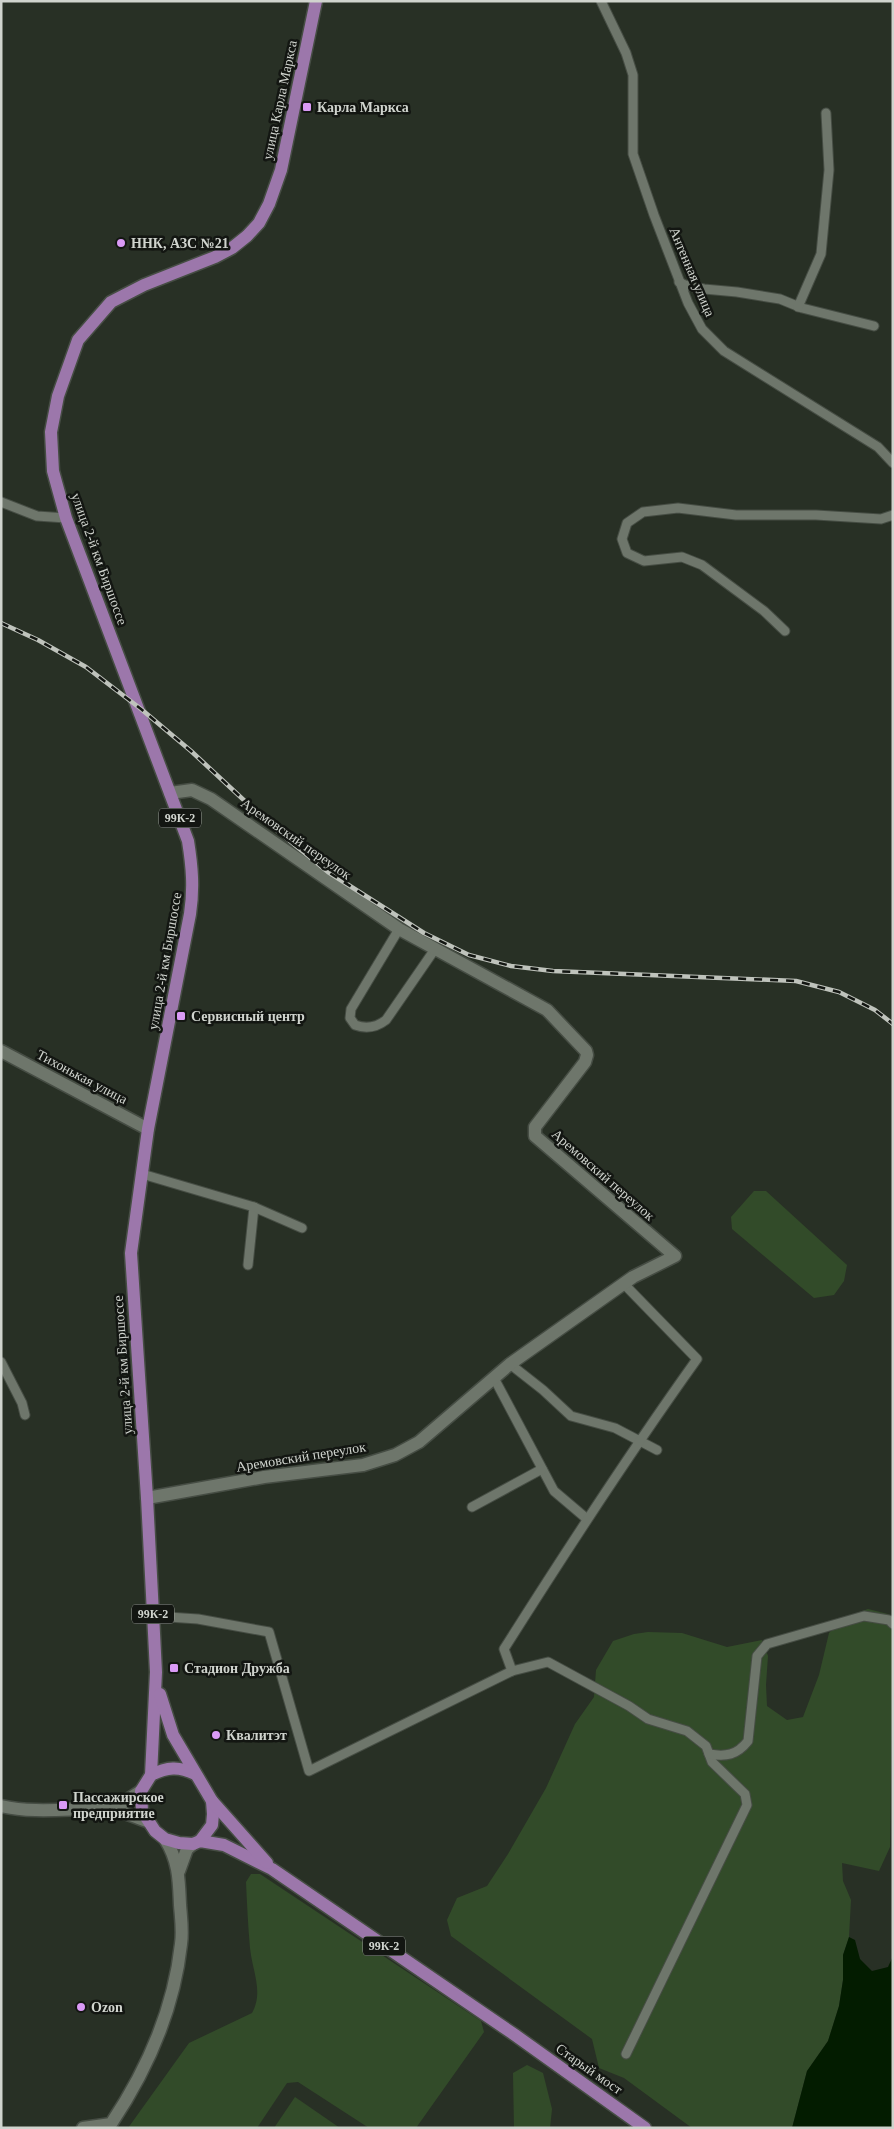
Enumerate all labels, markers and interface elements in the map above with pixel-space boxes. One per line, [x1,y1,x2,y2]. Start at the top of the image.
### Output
street label: улица Карла Маркса [260,38,300,161]
place label: Карла Маркса [317,100,409,115]
marker: Карла Маркса [301,101,313,113]
street label: Антенная улица [666,225,718,320]
place label: ННК, АЗС №21 [131,236,229,251]
marker: ННК, АЗС №21 [115,237,127,249]
street label: улица 2-й км Биршоссе [68,491,130,627]
street label: Аремовский переулок [238,795,354,883]
road number: 99К-2 [159,808,201,828]
street label: улица 2-й км Биршоссе [146,891,184,1031]
place label: Сервисный центр [191,1009,305,1024]
marker: Сервисный центр [175,1010,187,1022]
street label: Тихонькая улица [34,1047,131,1108]
street label: Аремовский переулок [549,1126,657,1224]
street label: улица 2-й км Биршоссе [111,1295,135,1435]
street label: Аремовский переулок [235,1439,367,1475]
road number: 99К-2 [132,1605,174,1624]
place label: Стадион Дружба [184,1661,290,1676]
marker: Стадион Дружба [168,1662,180,1674]
place label: Квалитэт [226,1728,287,1743]
marker: Квалитэт [210,1729,222,1741]
place label: Пассажирское предприятие [73,1790,164,1821]
marker: Пассажирское предприятие [57,1799,69,1811]
road number: 99К-2 [363,1936,405,1955]
place label: Ozon [91,2000,123,2015]
marker: Ozon [75,2001,87,2013]
street label: Старый мост [553,2041,625,2097]

